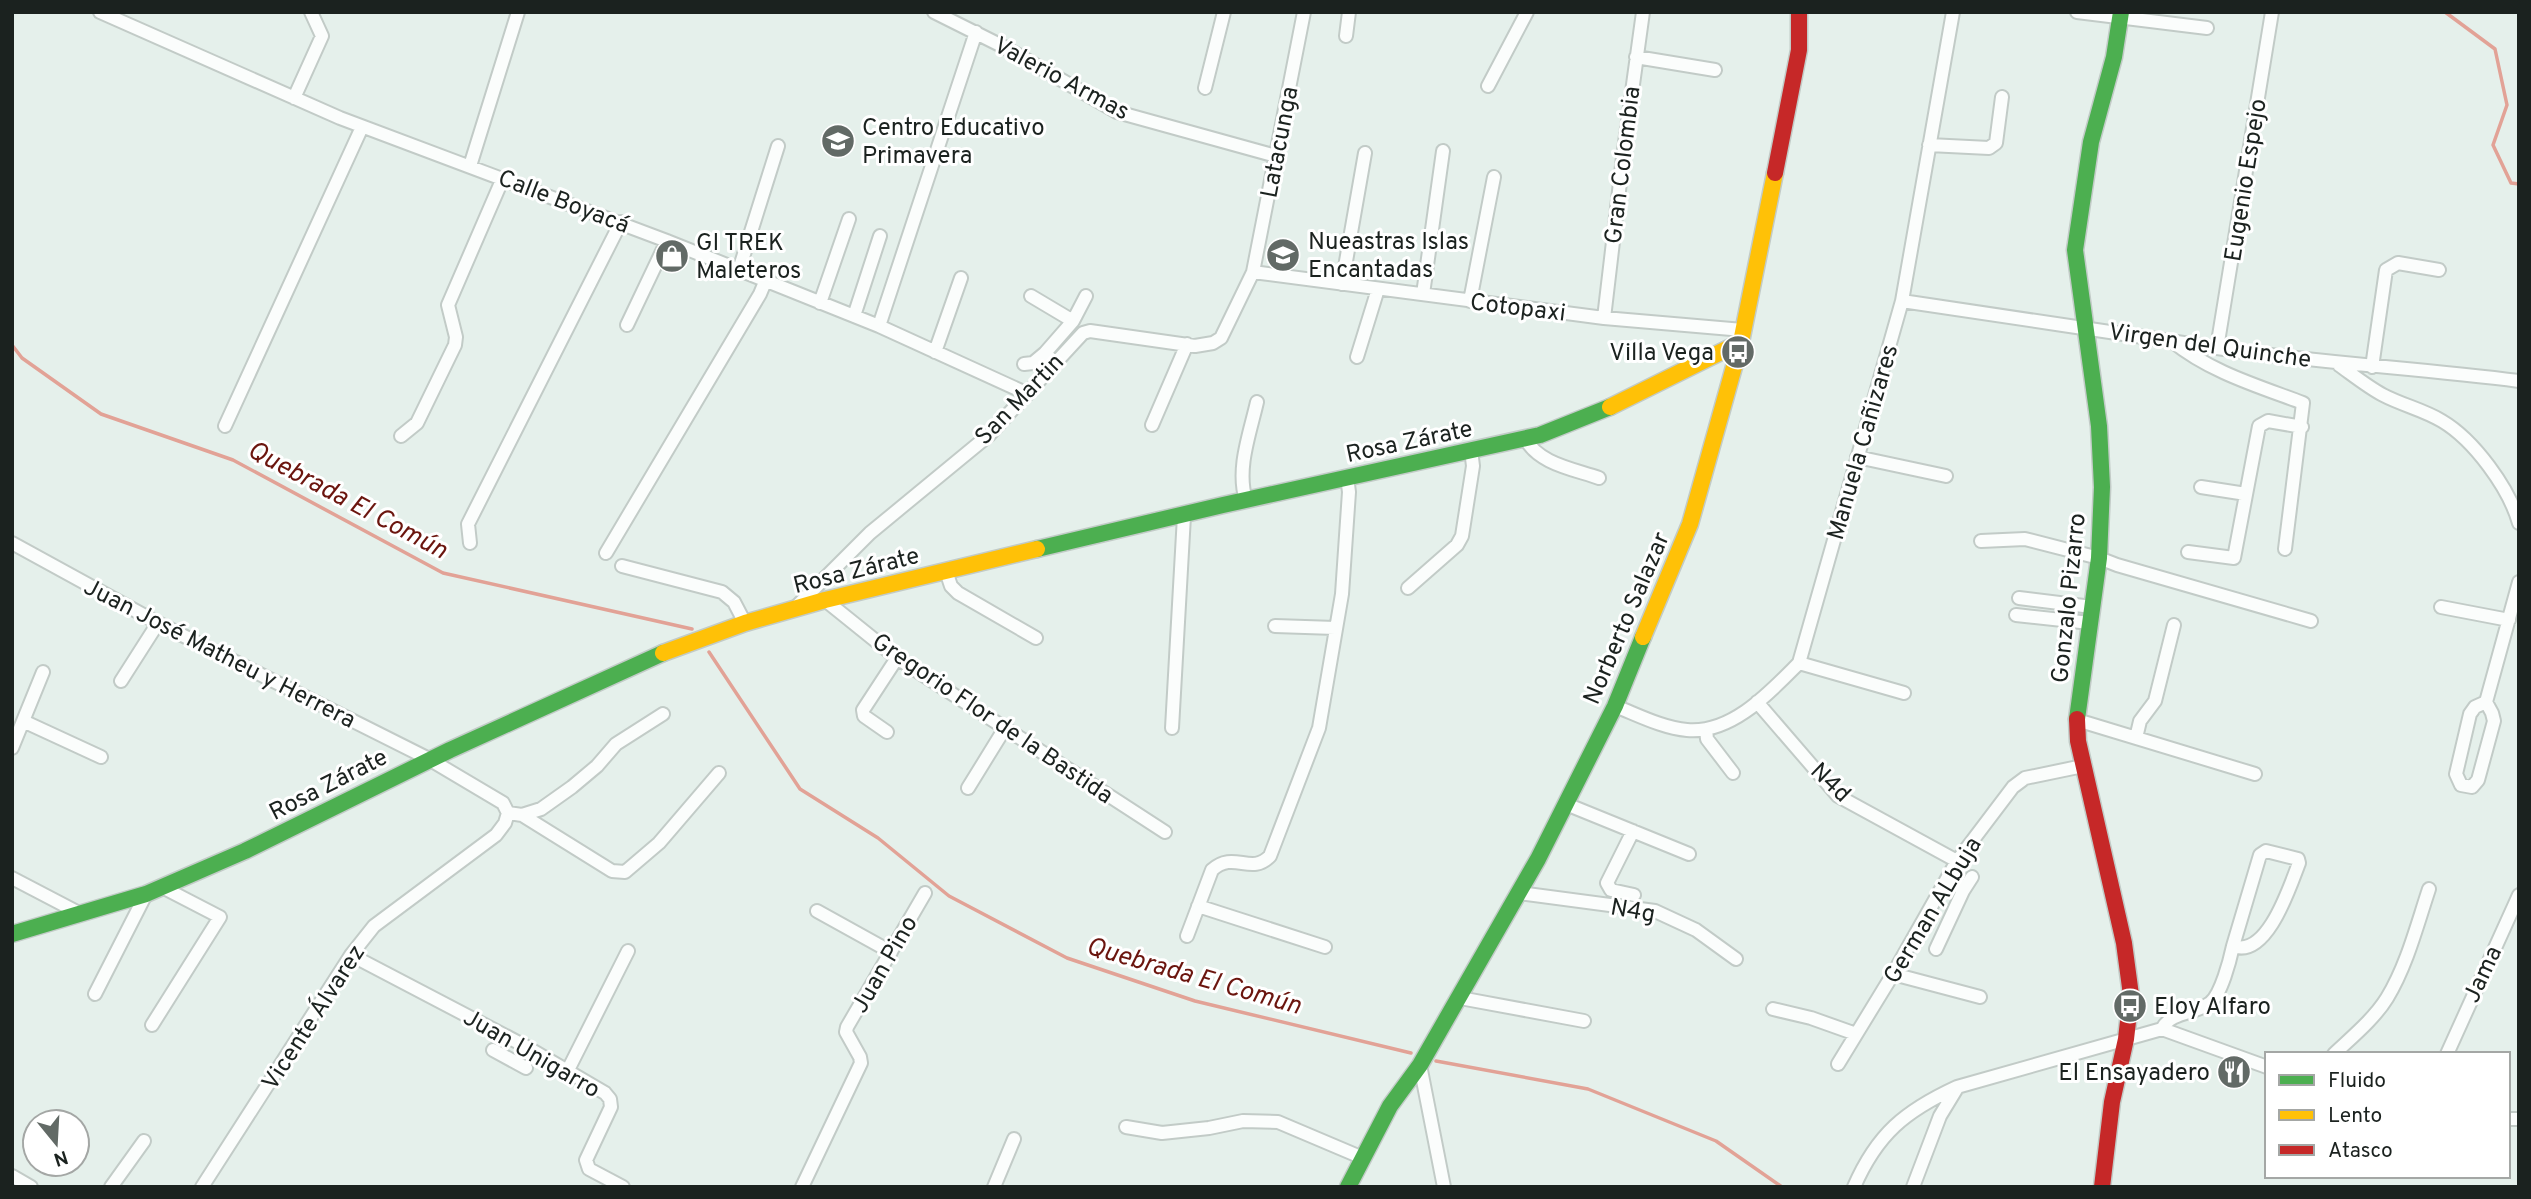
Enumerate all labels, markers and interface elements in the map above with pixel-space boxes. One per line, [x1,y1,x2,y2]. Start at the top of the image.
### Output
street label: Valerio Armas [988,31,1134,128]
street label: Latacunga [1255,84,1306,201]
street label: Gran Colombia [1599,85,1649,246]
street label: Eugenio Espejo [2219,97,2275,264]
place label: Centro Educativo Primavera [862,114,1045,172]
school or university icon: Centro Educativo Primavera [819,122,857,160]
street label: Calle Boyacá [493,164,633,242]
place label: Nueastras Islas Encantadas [1308,228,1469,286]
place label: GI TREK Maleteros [696,229,801,287]
school or university icon: Nueastras Islas Encantadas [1264,236,1302,274]
shop icon: GI TREK Maleteros [653,237,691,275]
street label: Cotopaxi [1468,288,1567,330]
street label: Virgen del Quinche [2106,318,2313,376]
bus stop icon: Villa Vega [1719,333,1757,371]
place label: Villa Vega [1609,339,1714,369]
street label: Manuela Cañizares [1822,341,1906,544]
street label: San Martin [969,348,1071,452]
street label: Rosa Zárate [1343,415,1476,471]
water label: Quebrada El Común [241,434,453,568]
street label: Gonzalo Pizarro [2046,512,2094,685]
street label: Norberto Salazar [1578,528,1678,710]
street label: Rosa Zárate [790,542,923,602]
street label: Juan José Matheu y Herrera [78,573,360,736]
street label: Gregorio Flor de la Bastida [866,628,1118,812]
street label: Rosa Zárate [265,743,393,828]
street label: N4d [1803,757,1856,810]
street label: German ALbuja [1878,832,1989,990]
street label: N4g [1608,893,1657,931]
street label: Juan Pino [846,911,926,1019]
water label: Quebrada El Común [1082,931,1305,1024]
street label: Vicente Álvarez [255,939,373,1097]
street label: Jama [2458,942,2510,1008]
bus stop icon: Eloy Alfaro [2111,987,2149,1025]
place label: Eloy Alfaro [2154,993,2271,1023]
street label: Juan Unigarro [457,1003,605,1106]
legend [2265,1052,2510,1178]
restaurant icon: El Ensayadero [2215,1053,2253,1091]
place label: El Ensayadero [2058,1059,2210,1089]
text: Fluido [2328,1068,2386,1095]
text: Lento [2328,1103,2382,1130]
north arrow [21,1108,91,1178]
text: Atasco [2328,1138,2393,1165]
text: N [50,1144,71,1171]

